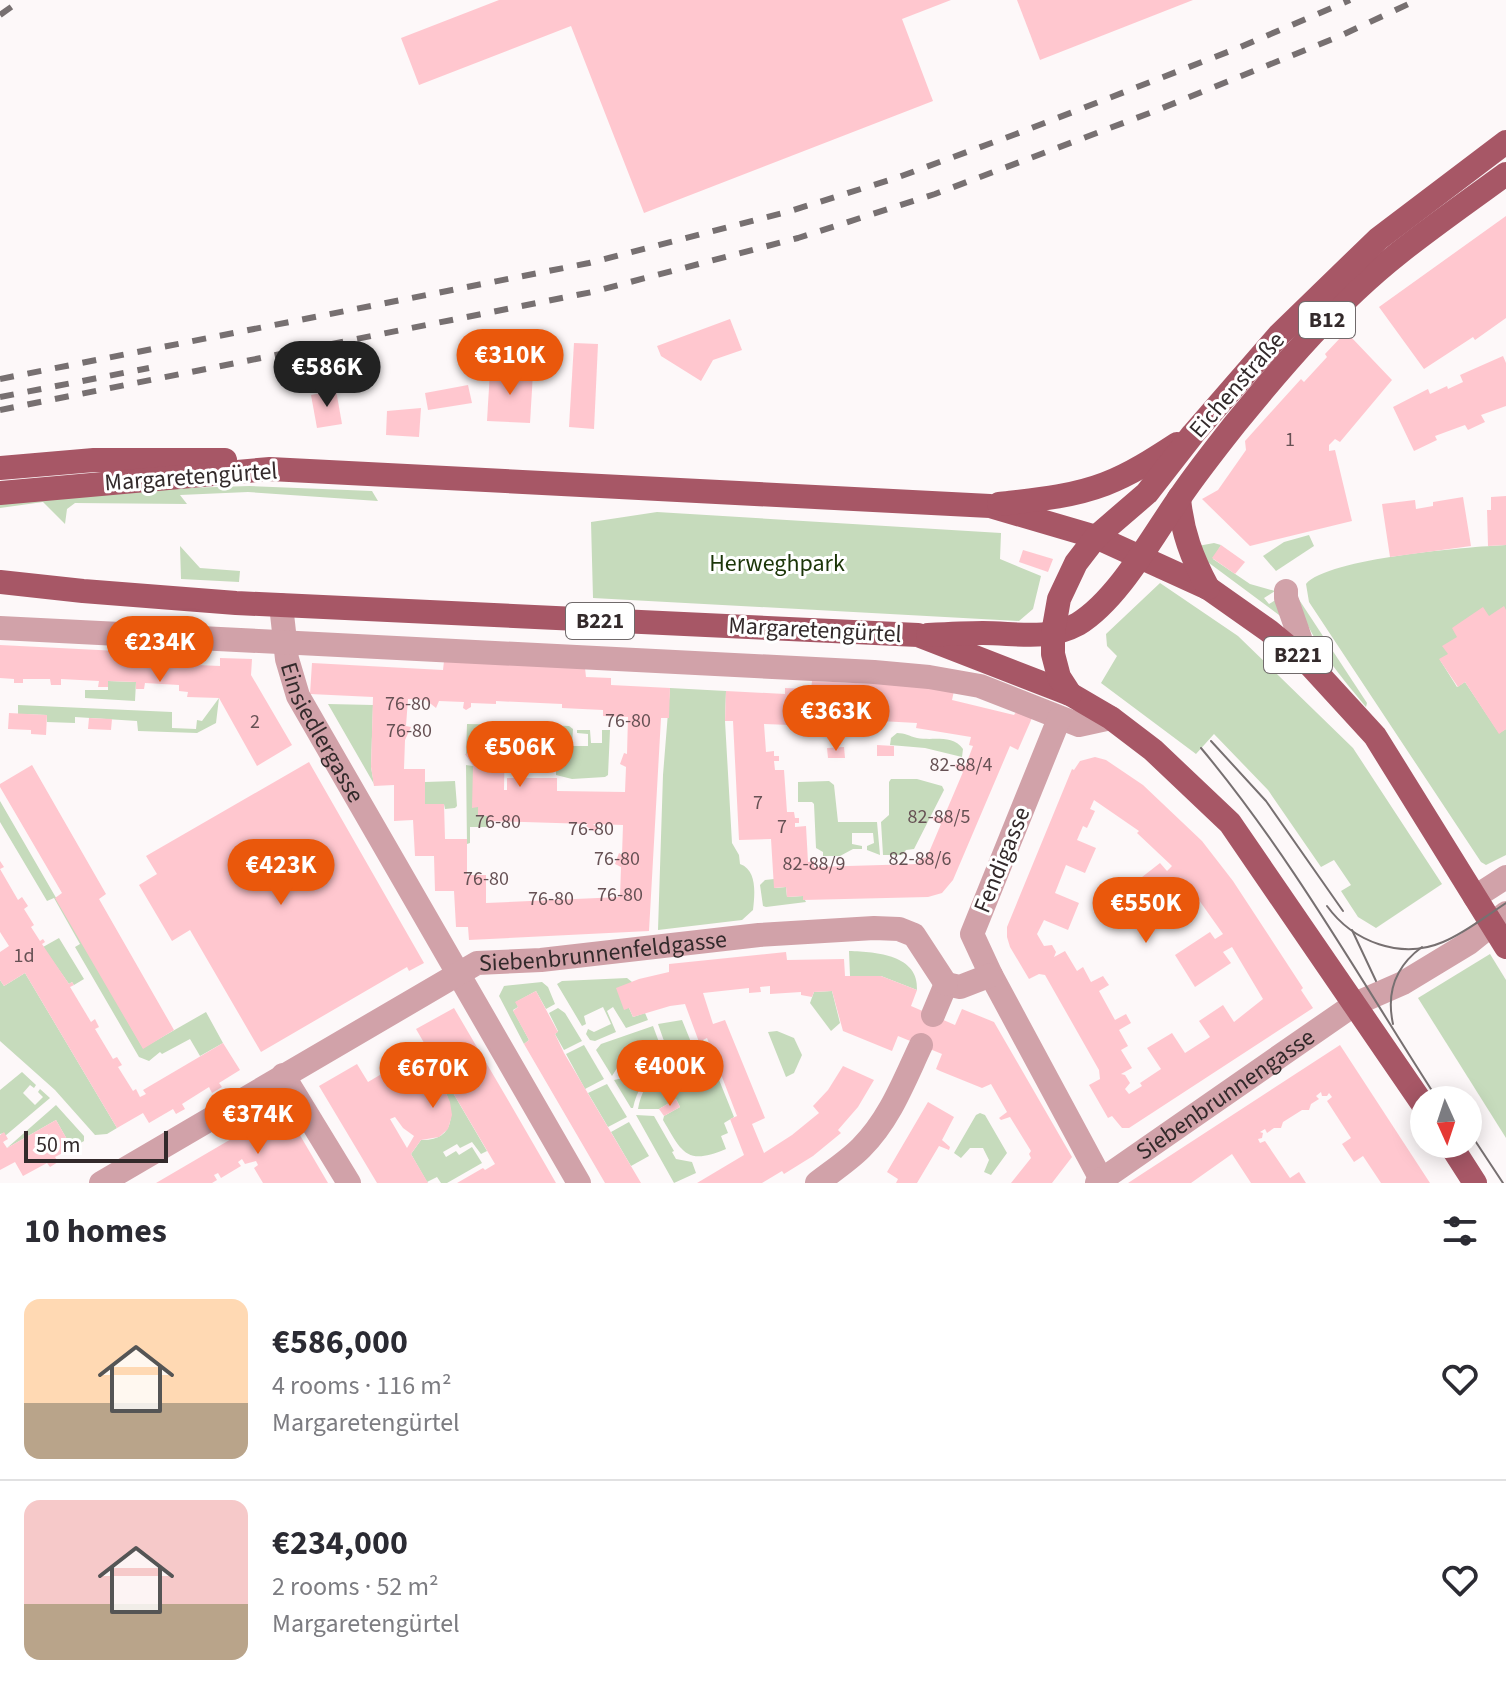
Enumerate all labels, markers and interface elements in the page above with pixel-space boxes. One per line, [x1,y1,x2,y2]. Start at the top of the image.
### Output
road number: B12 [1299,302,1355,338]
street label: Eichenstraße [1181,324,1293,446]
pin: €310K [454,329,566,397]
text: €310K [475,336,545,373]
pin: €586K [271,341,383,409]
text: €586K [292,348,362,385]
house number: 1 [1285,426,1295,454]
street label: Margaretengürtel [103,453,279,501]
park label: Herweghpark [709,546,845,581]
road number: B221 [566,603,634,639]
street label: Margaretengürtel [728,608,902,652]
pin: €234K [104,616,216,684]
text: €234K [125,623,195,660]
road number: B221 [1264,637,1332,673]
street label: Einsiedlergasse [271,658,373,809]
pin: €363K [780,685,892,753]
house number: 76-80 [385,690,431,718]
text: €363K [801,692,871,729]
house number: 76-80 [605,707,651,735]
house number: 2 [250,708,260,736]
house number: 76-80 [386,717,432,745]
pin: €506K [464,721,576,789]
text: €506K [485,728,555,765]
house number: 82-88/4 [930,751,993,779]
house number: 7 [753,789,763,817]
street label: Fendigasse [965,802,1039,918]
house number: 82-88/5 [908,803,970,831]
house number: 76-80 [475,808,521,836]
house number: 7 [777,813,787,841]
house number: 76-80 [568,815,614,843]
pin: €423K [225,839,337,907]
house number: 76-80 [594,845,640,873]
house number: 82-88/6 [889,845,952,873]
text: €423K [246,846,316,883]
house number: 82-88/9 [783,850,845,878]
house number: 76-80 [463,865,509,893]
pin: €550K [1090,877,1202,945]
house number: 76-80 [597,881,643,909]
text: €550K [1111,884,1181,921]
house number: 76-80 [528,885,574,913]
street label: Siebenbrunnenfeldgasse [478,921,729,980]
house number: 1d [13,942,35,970]
street label: Siebenbrunnengasse [1129,1020,1322,1169]
pin: €400K [614,1040,726,1108]
pin: €670K [377,1042,489,1110]
text: €400K [635,1047,705,1084]
text: €670K [398,1049,468,1086]
north arrow [1410,1086,1482,1158]
map controls [1410,1086,1482,1158]
pin: €374K [202,1088,314,1156]
text: €374K [223,1095,293,1132]
scale bar [24,1127,168,1163]
text: 50 m [36,1129,81,1161]
text: 10 homes [24,1207,167,1256]
icon: filters [1438,1209,1482,1253]
text: €586,000 [272,1318,408,1367]
icon: home [88,1331,184,1427]
icon: heart [1438,1357,1482,1401]
text: 4 rooms · 116 m² [272,1367,451,1404]
text: Margaretengürtel [272,1404,460,1441]
text: €234,000 [272,1519,408,1568]
icon: home [88,1532,184,1628]
icon: heart [1438,1558,1482,1602]
text: 2 rooms · 52 m² [272,1568,439,1605]
text: Margaretengürtel [272,1605,460,1642]

